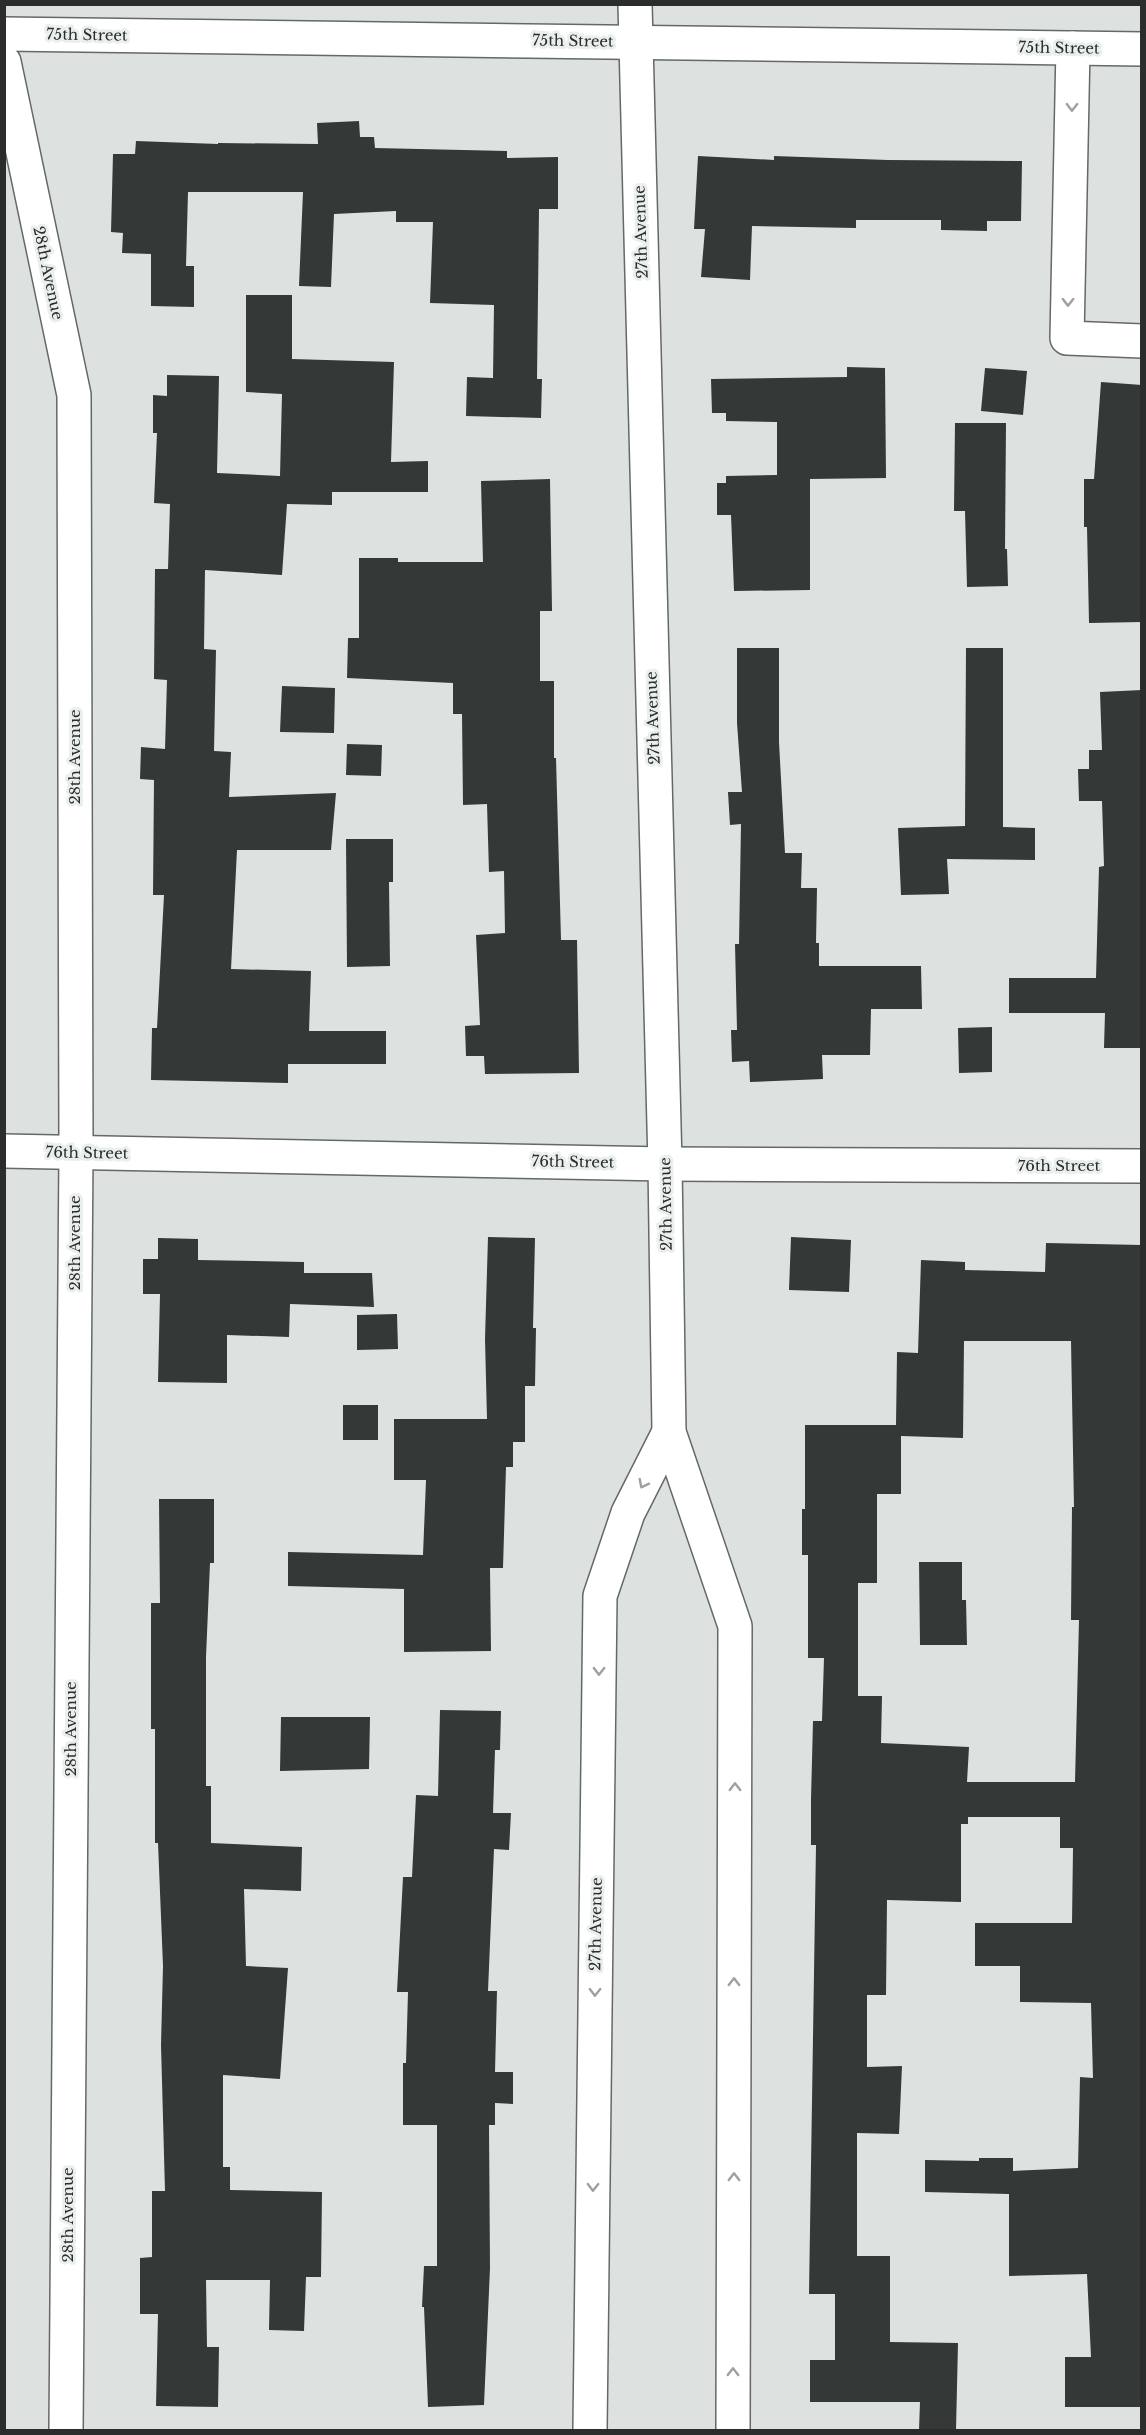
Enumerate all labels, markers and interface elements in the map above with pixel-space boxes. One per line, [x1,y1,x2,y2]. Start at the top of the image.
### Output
street label: 75th Street [46,24,128,45]
street label: 75th Street [532,30,614,51]
street label: 75th Street [1018,37,1100,58]
one-way arrow [1066,102,1078,111]
street label: 27th Avenue [629,185,652,279]
street label: 28th Avenue [29,224,68,321]
one-way arrow [1062,297,1074,306]
street label: 27th Avenue [641,671,664,765]
street label: 28th Avenue [65,709,84,805]
street label: 76th Street [46,1142,129,1163]
street label: 76th Street [532,1151,615,1172]
street label: 76th Street [1018,1156,1101,1175]
street label: 27th Avenue [655,1157,676,1251]
street label: 28th Avenue [65,1195,84,1291]
one-way arrow [638,1478,650,1489]
one-way arrow [593,1666,605,1675]
street label: 28th Avenue [61,1681,80,1777]
one-way arrow [729,1783,741,1792]
street label: 27th Avenue [585,1877,606,1971]
one-way arrow [728,1978,740,1987]
one-way arrow [589,1987,602,1996]
street label: 28th Avenue [58,2167,77,2263]
one-way arrow [728,2173,740,2182]
one-way arrow [587,2182,599,2191]
one-way arrow [727,2368,739,2377]

